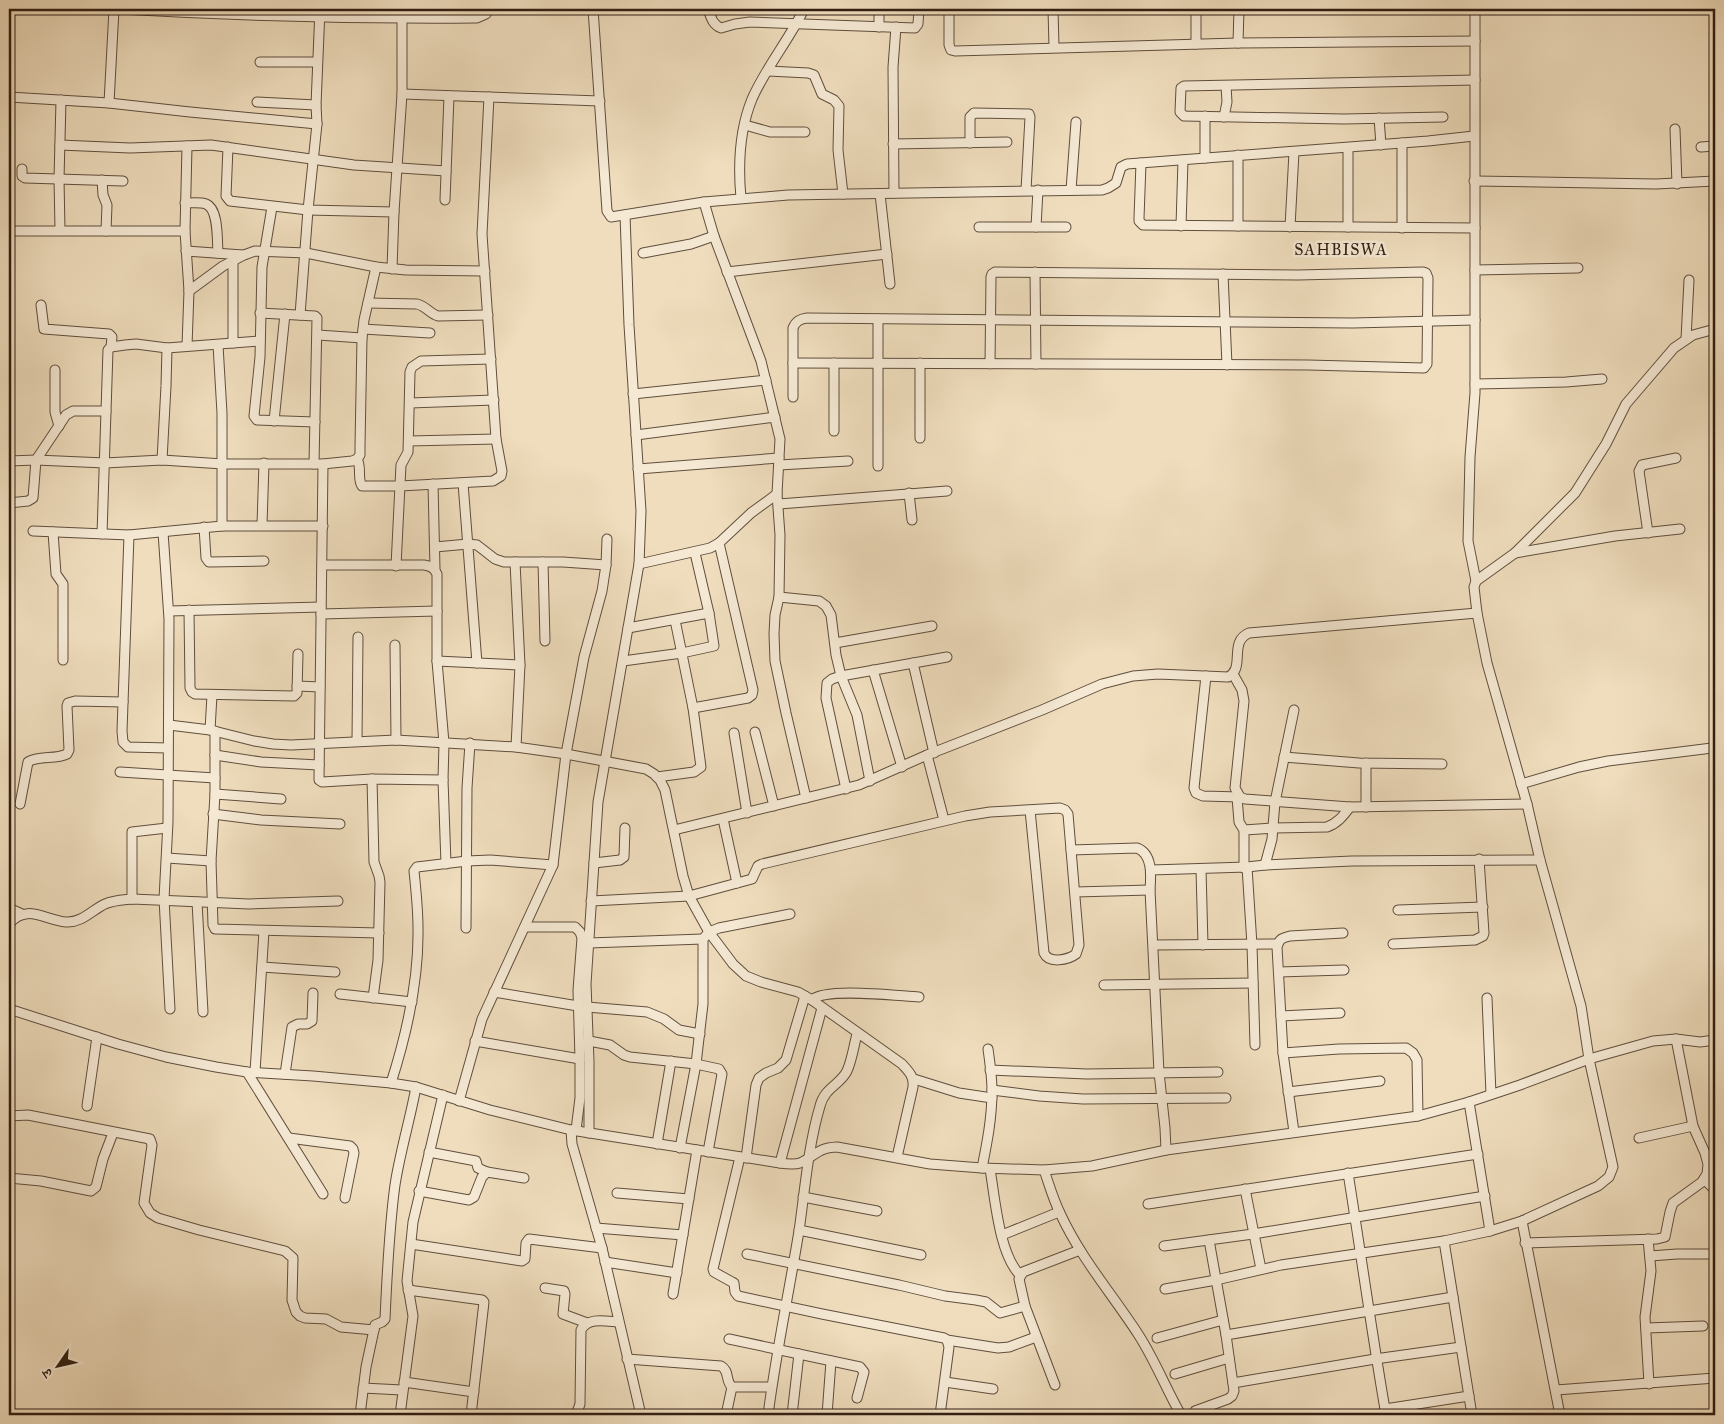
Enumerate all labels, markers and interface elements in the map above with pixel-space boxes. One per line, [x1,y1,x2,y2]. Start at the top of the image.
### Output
district label: SAHBISWA [1294,240,1388,259]
north arrow [32,1342,82,1392]
text: उ [38,1365,57,1382]

